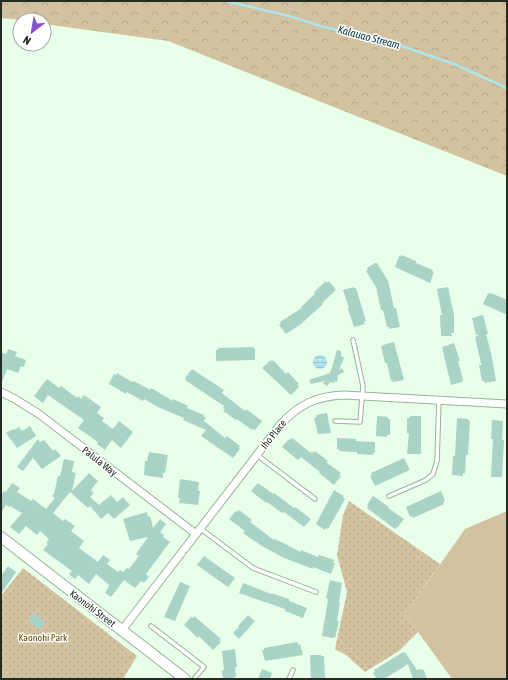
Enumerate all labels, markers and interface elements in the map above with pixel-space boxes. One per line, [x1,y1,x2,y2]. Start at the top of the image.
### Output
north arrow [12,12,52,52]
water label: Kalauao Stream [337,23,401,51]
text: N [21,34,33,47]
street label: Iho Place [258,417,289,451]
street label: Palula Way [80,444,119,478]
street label: Kaonohi Street [68,588,118,629]
park label: Kaonohi Park [19,632,68,643]

